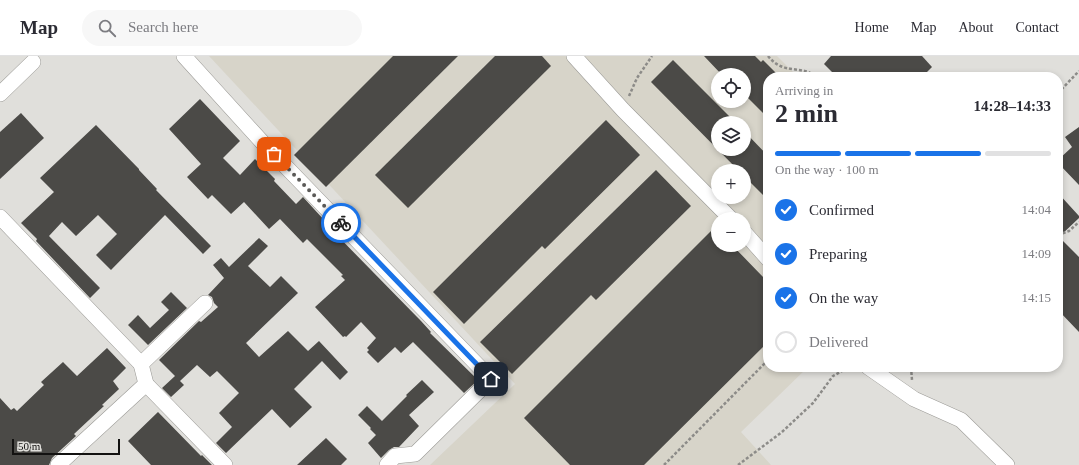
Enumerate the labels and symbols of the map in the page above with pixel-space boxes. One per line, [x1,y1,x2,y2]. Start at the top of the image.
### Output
pin [257,137,291,171]
courier [321,203,361,243]
pin [474,362,508,396]
scale bar [12,437,120,456]

